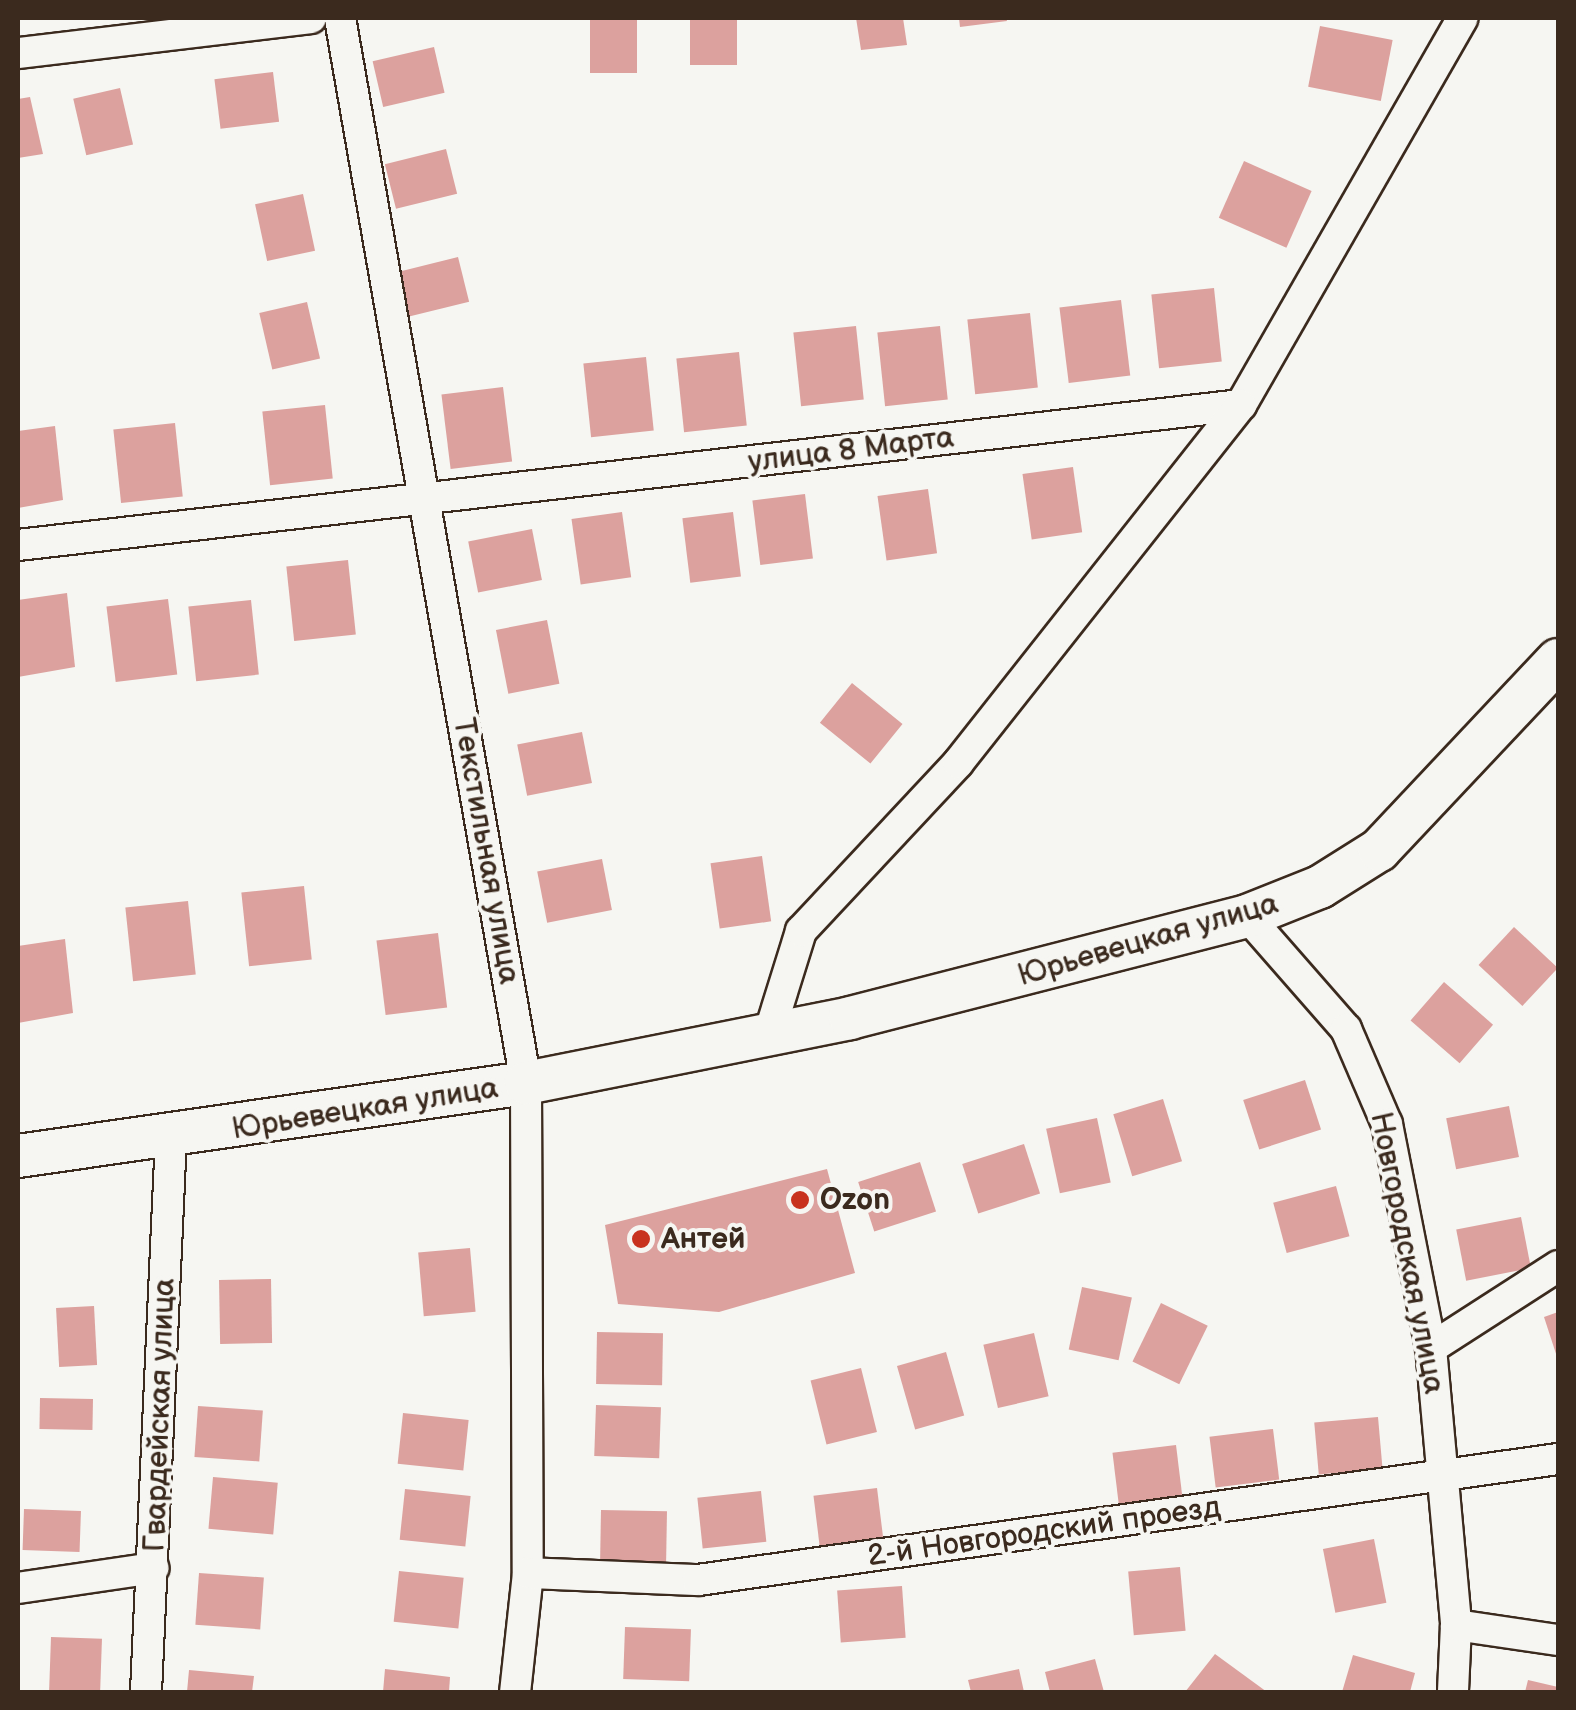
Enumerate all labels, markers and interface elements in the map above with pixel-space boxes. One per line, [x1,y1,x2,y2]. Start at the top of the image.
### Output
street label: улица 8 Марта [746,420,956,480]
street label: Текстильная улица [445,715,527,987]
street label: Юрьевецкая улица [1014,886,1282,994]
street label: Юрьевецкая улица [229,1070,501,1148]
street label: Новгородская улица [1362,1109,1452,1397]
place label: Ozon [820,1182,890,1218]
marker: Ozon [789,1189,811,1211]
place label: Антей [661,1221,745,1257]
marker: Антей [630,1228,652,1250]
street label: Гвардейская улица [137,1278,183,1552]
street label: 2-й Новгородский проезд [865,1489,1223,1575]

